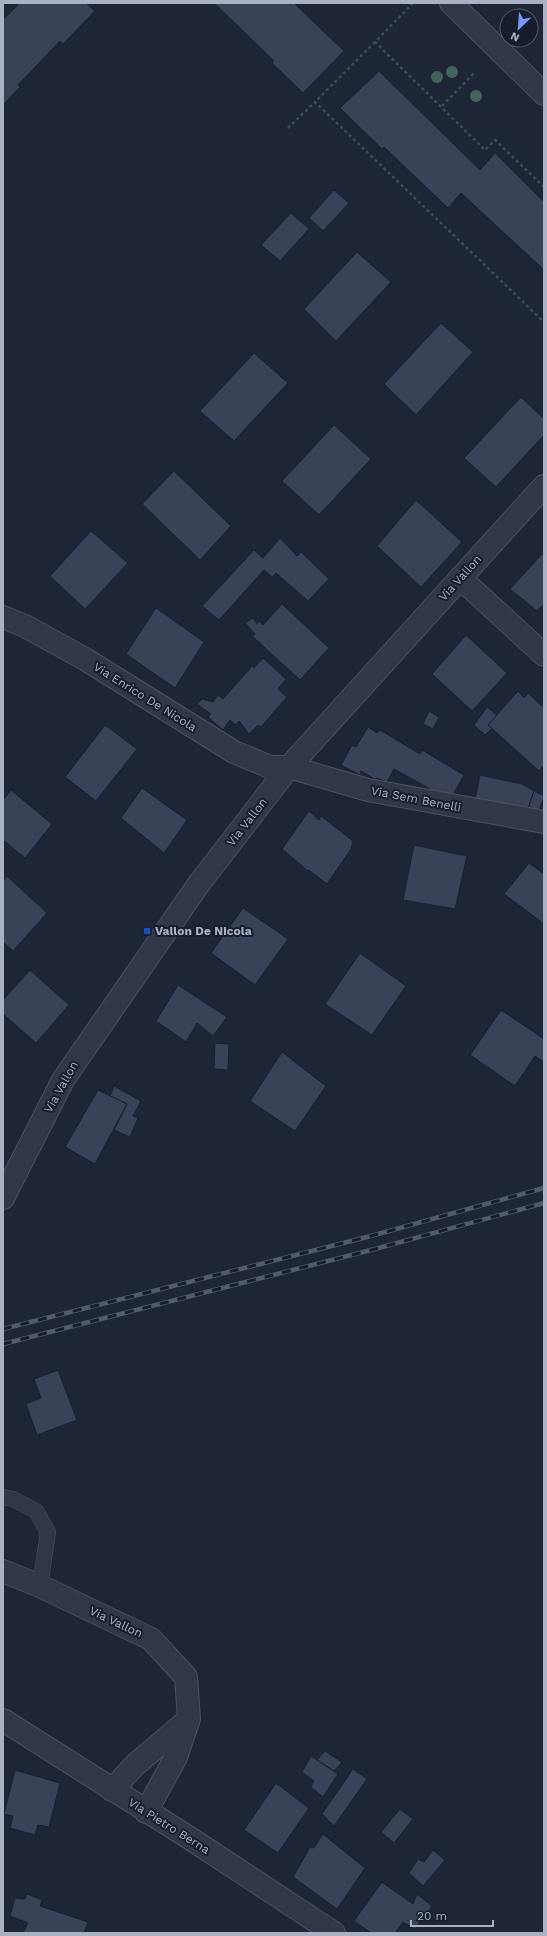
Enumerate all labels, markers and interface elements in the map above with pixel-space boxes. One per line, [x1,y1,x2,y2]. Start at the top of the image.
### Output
north arrow [499,8,539,48]
text: N [509,29,521,44]
street label: Via Vallon [436,552,484,604]
street label: Via Enrico De Nicola [91,660,199,735]
street label: Via Sem Benelli [370,783,462,815]
street label: Via Vallon [224,795,270,849]
place label: Vallon De Nicola [155,924,252,938]
marker: Vallon De Nicola [142,926,152,936]
street label: Via Vallon [41,1059,81,1115]
street label: Via Vallon [87,1604,145,1640]
street label: Via Pietro Berna [126,1795,213,1857]
scale bar [411,1902,493,1928]
text: 20 m [417,1909,447,1923]

